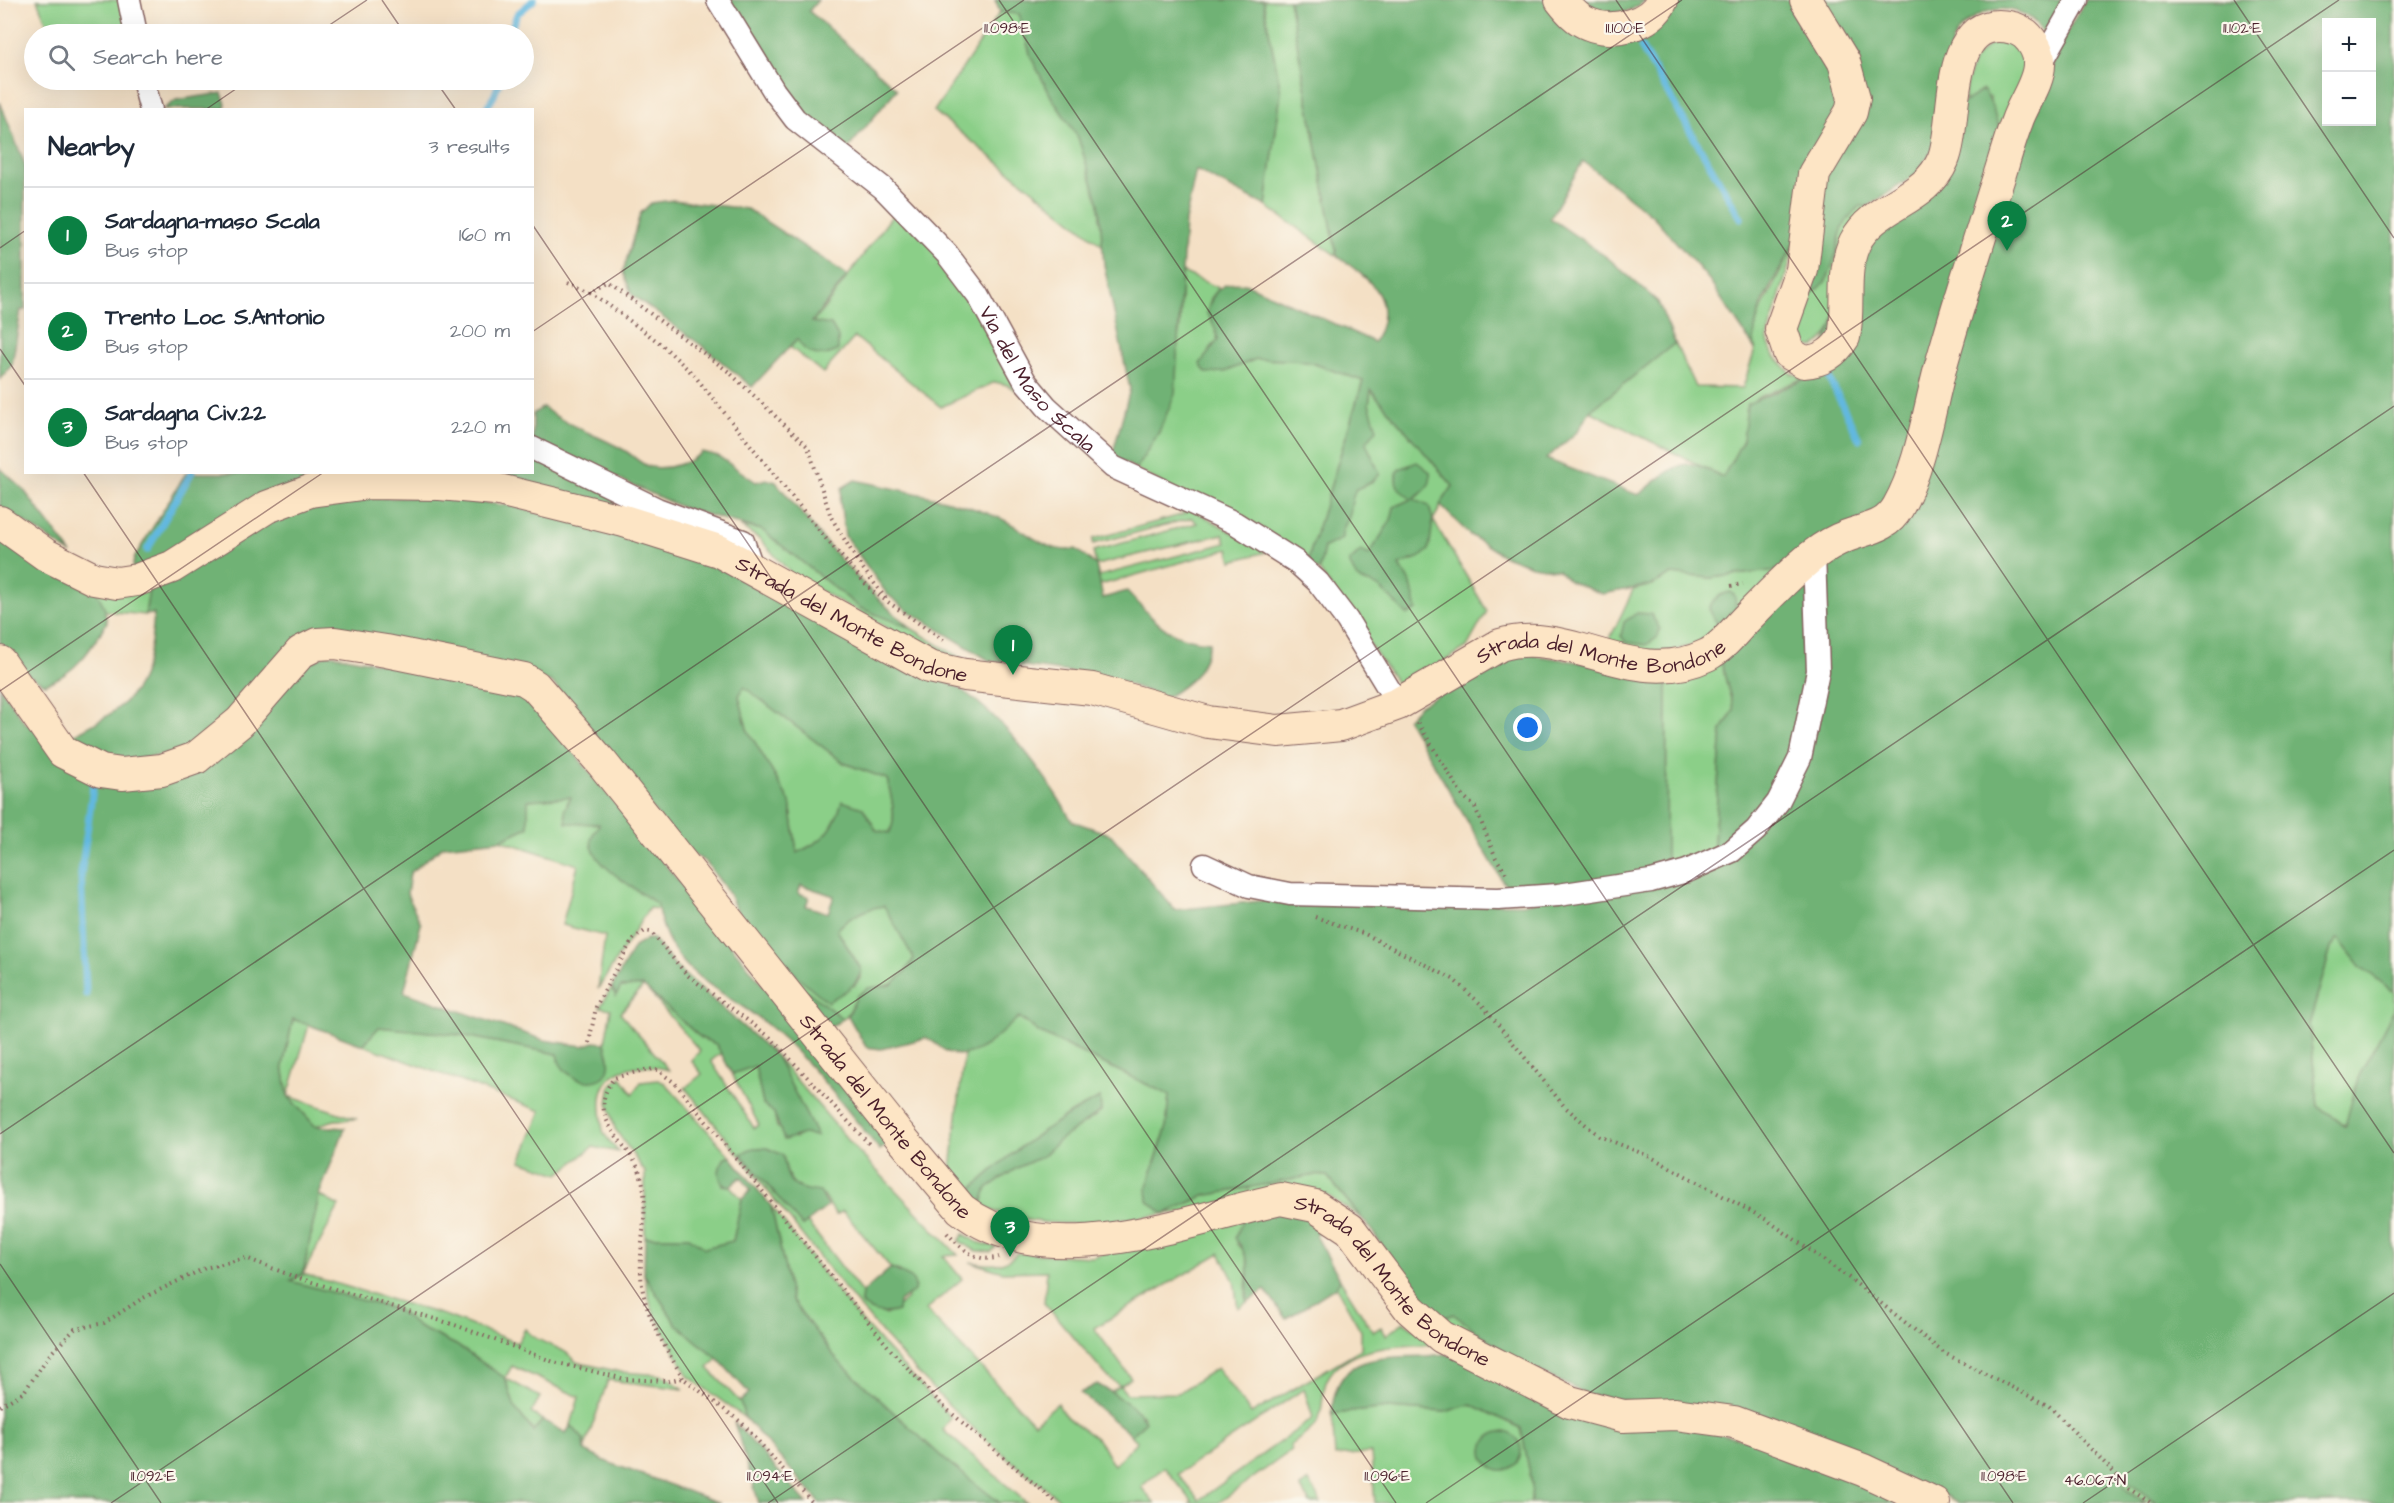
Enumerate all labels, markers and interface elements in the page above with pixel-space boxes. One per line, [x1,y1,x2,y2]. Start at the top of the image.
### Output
text: 11.098°E [984,18,1030,39]
text: 11.100°E [1606,18,1645,39]
text: 11.102°E [2223,18,2261,39]
map controls [2322,18,2376,126]
button: + [2322,18,2376,72]
search box [24,24,534,90]
icon: search [45,41,78,74]
text: Search here [93,42,223,73]
button: − [2322,72,2376,126]
text: Nearby [48,129,135,165]
text: 3 results [428,133,510,161]
pin: 2 [1988,202,2026,251]
text: Sardagna-maso Scala [105,206,320,237]
text: 1 [66,221,69,249]
text: 160 m [459,221,510,249]
text: Bus stop [105,237,188,265]
street label: Via del Maso Scala [972,300,1103,459]
text: Trento Loc S.Antonio [105,302,324,333]
text: 2 [62,317,73,345]
text: 200 m [450,317,510,345]
text: Bus stop [105,333,188,361]
text: Sardagna Civ.22 [105,398,266,429]
text: 3 [62,413,73,441]
text: 220 m [451,413,510,441]
text: Bus stop [105,429,188,457]
street label: Strada del Monte Bondone [731,549,970,690]
pin: 1 [994,626,1032,675]
street label: Strada del Monte Bondone [1470,626,1732,681]
your location [1513,713,1542,742]
street label: Strada del Monte Bondone [793,1007,977,1226]
street label: Strada del Monte Bondone [1292,1188,1495,1374]
pin: 3 [990,1208,1030,1257]
text: 11.092°E [131,1466,175,1487]
text: 11.094°E [747,1466,793,1487]
text: 11.096°E [1364,1466,1410,1487]
text: 11.098°E [1981,1466,2027,1487]
text: 46.067°N [2064,1470,2126,1491]

